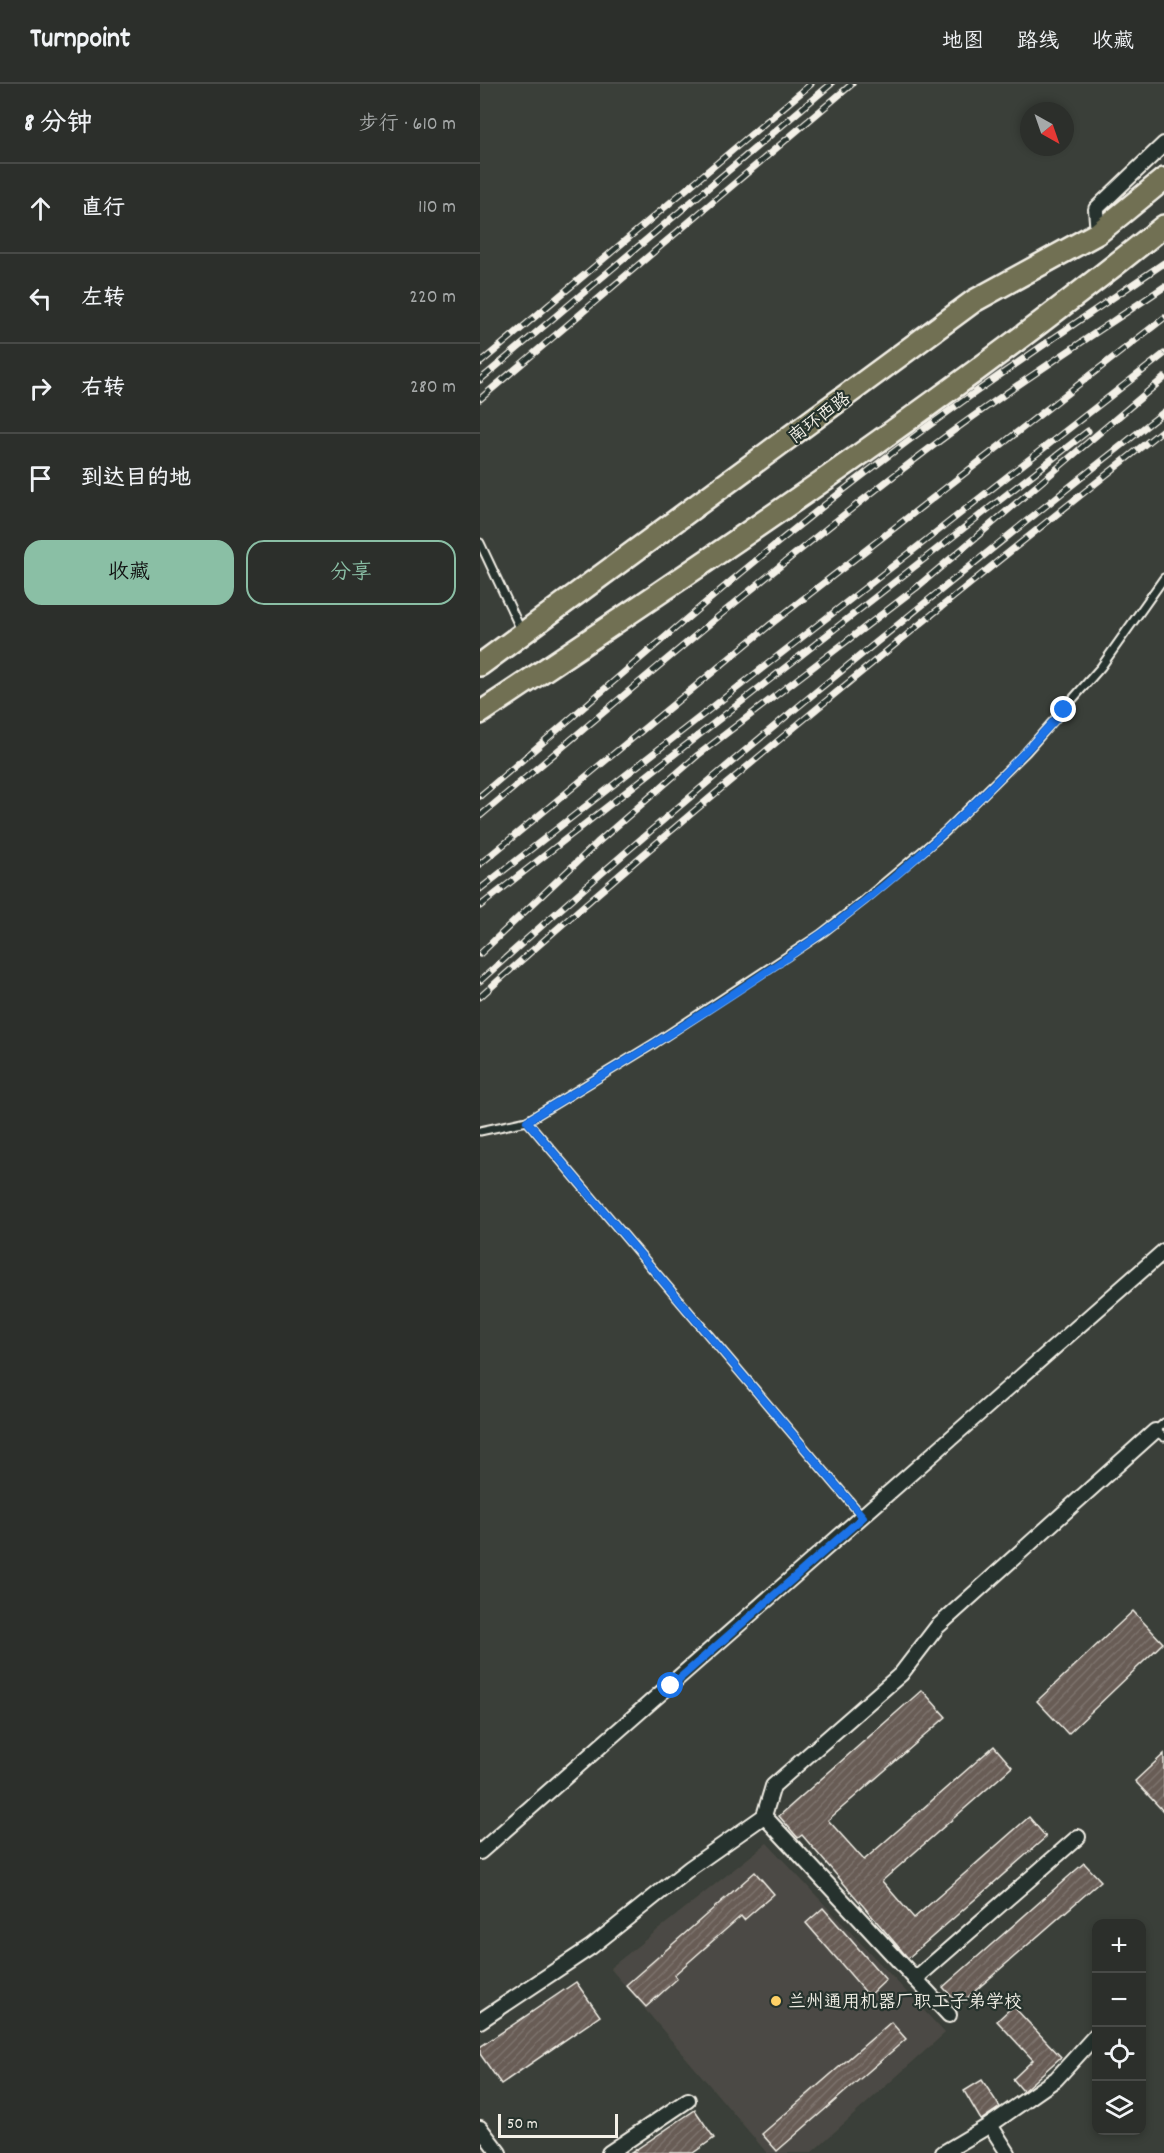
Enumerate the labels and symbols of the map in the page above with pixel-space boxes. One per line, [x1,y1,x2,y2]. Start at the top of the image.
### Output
north arrow [1020,102,1074,156]
street label: 南环西路 [784,387,857,451]
route end [1050,696,1076,722]
route start [657,1672,683,1698]
place label: 兰州通用机器厂职工子弟学校 [788,1991,1022,2016]
marker: 兰州通用机器厂职工子弟学校 [769,1994,783,2008]
scale bar [498,2111,618,2138]

